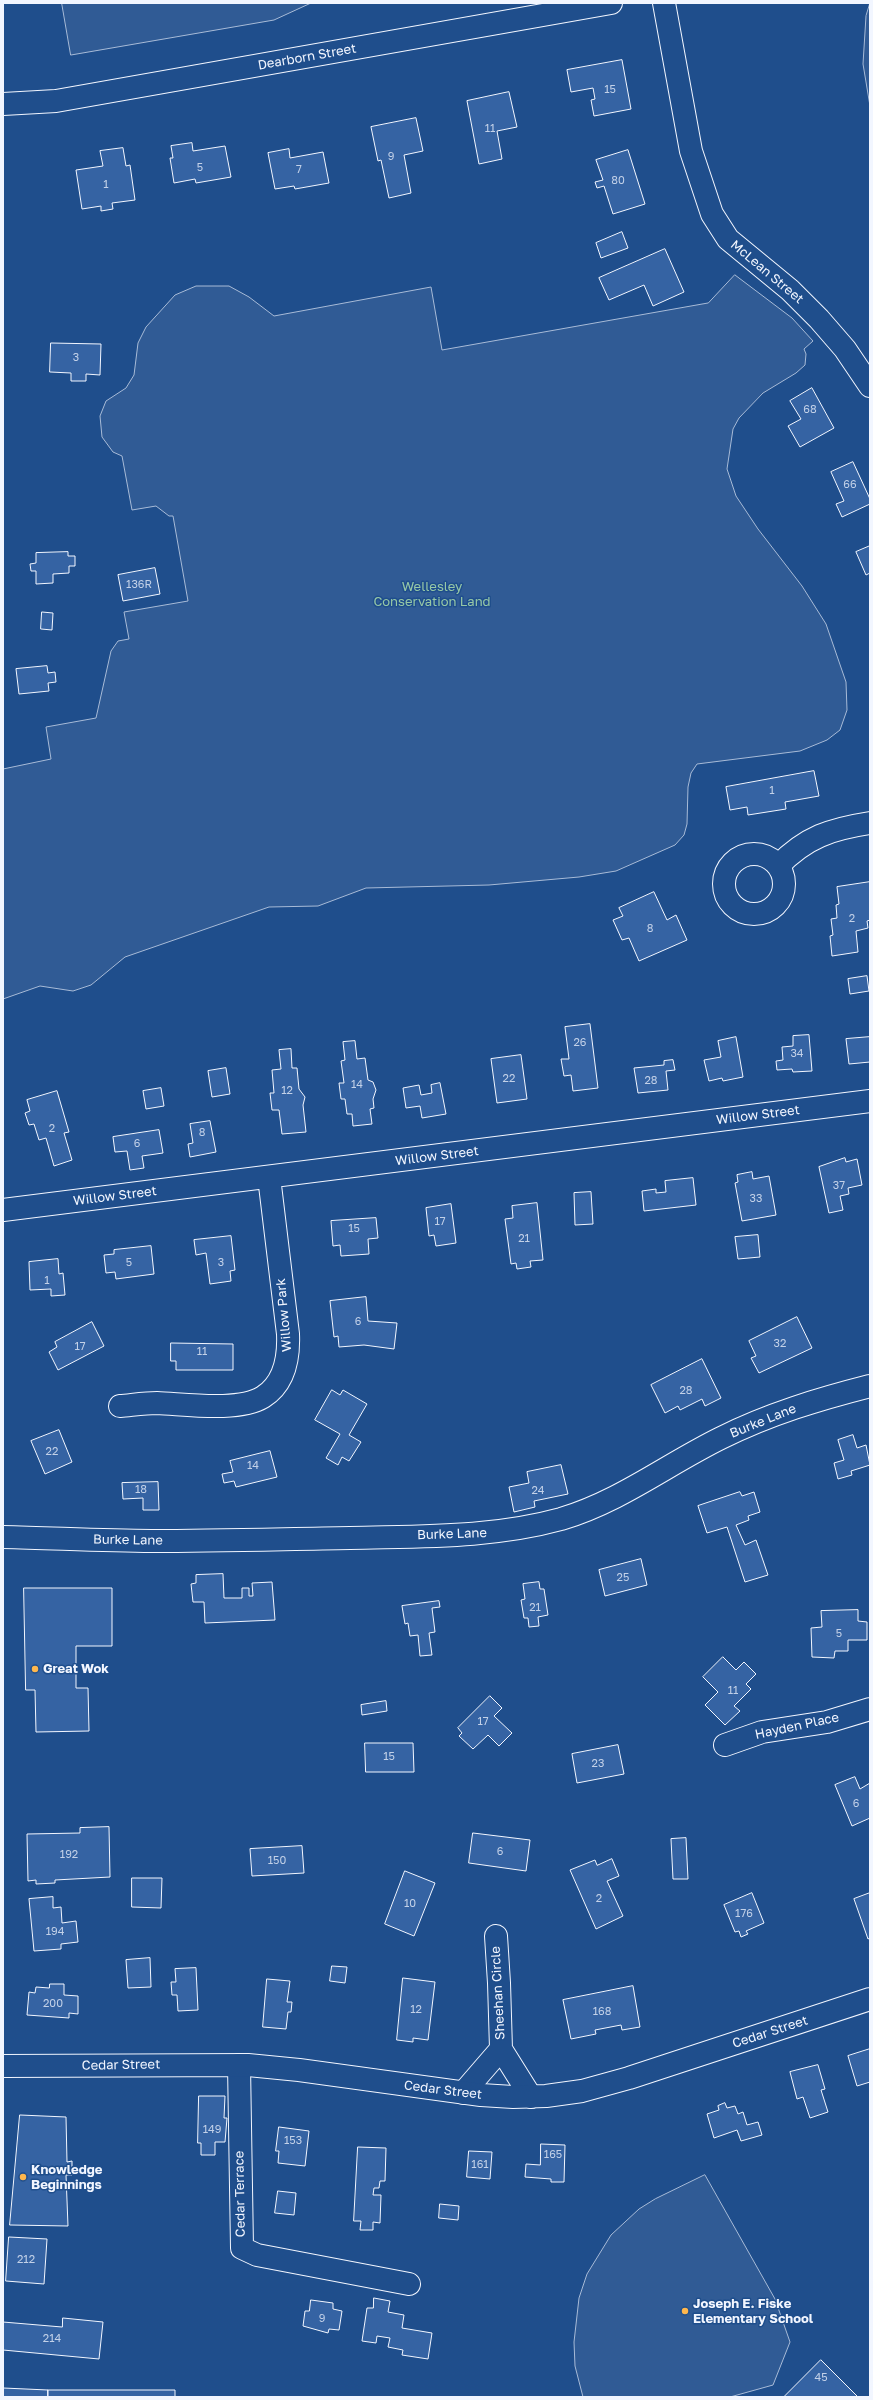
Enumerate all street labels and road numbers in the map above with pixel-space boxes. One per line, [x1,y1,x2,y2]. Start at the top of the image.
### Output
street label: Dearborn Street [257,41,357,73]
street label: McLean Street [727,237,807,307]
street label: Willow Street [715,1102,801,1128]
street label: Willow Street [394,1143,480,1169]
street label: Willow Street [72,1183,158,1209]
street label: Willow Park [273,1278,295,1352]
street label: Burke Lane [728,1401,798,1441]
street label: Burke Lane [417,1525,487,1543]
street label: Burke Lane [93,1532,163,1548]
street label: Hayden Place [754,1709,840,1743]
street label: Sheehan Circle [488,1946,508,2040]
street label: Cedar Street [730,2012,810,2052]
street label: Cedar Street [82,2057,160,2073]
street label: Cedar Street [403,2077,483,2103]
street label: Cedar Terrace [231,2151,249,2237]

